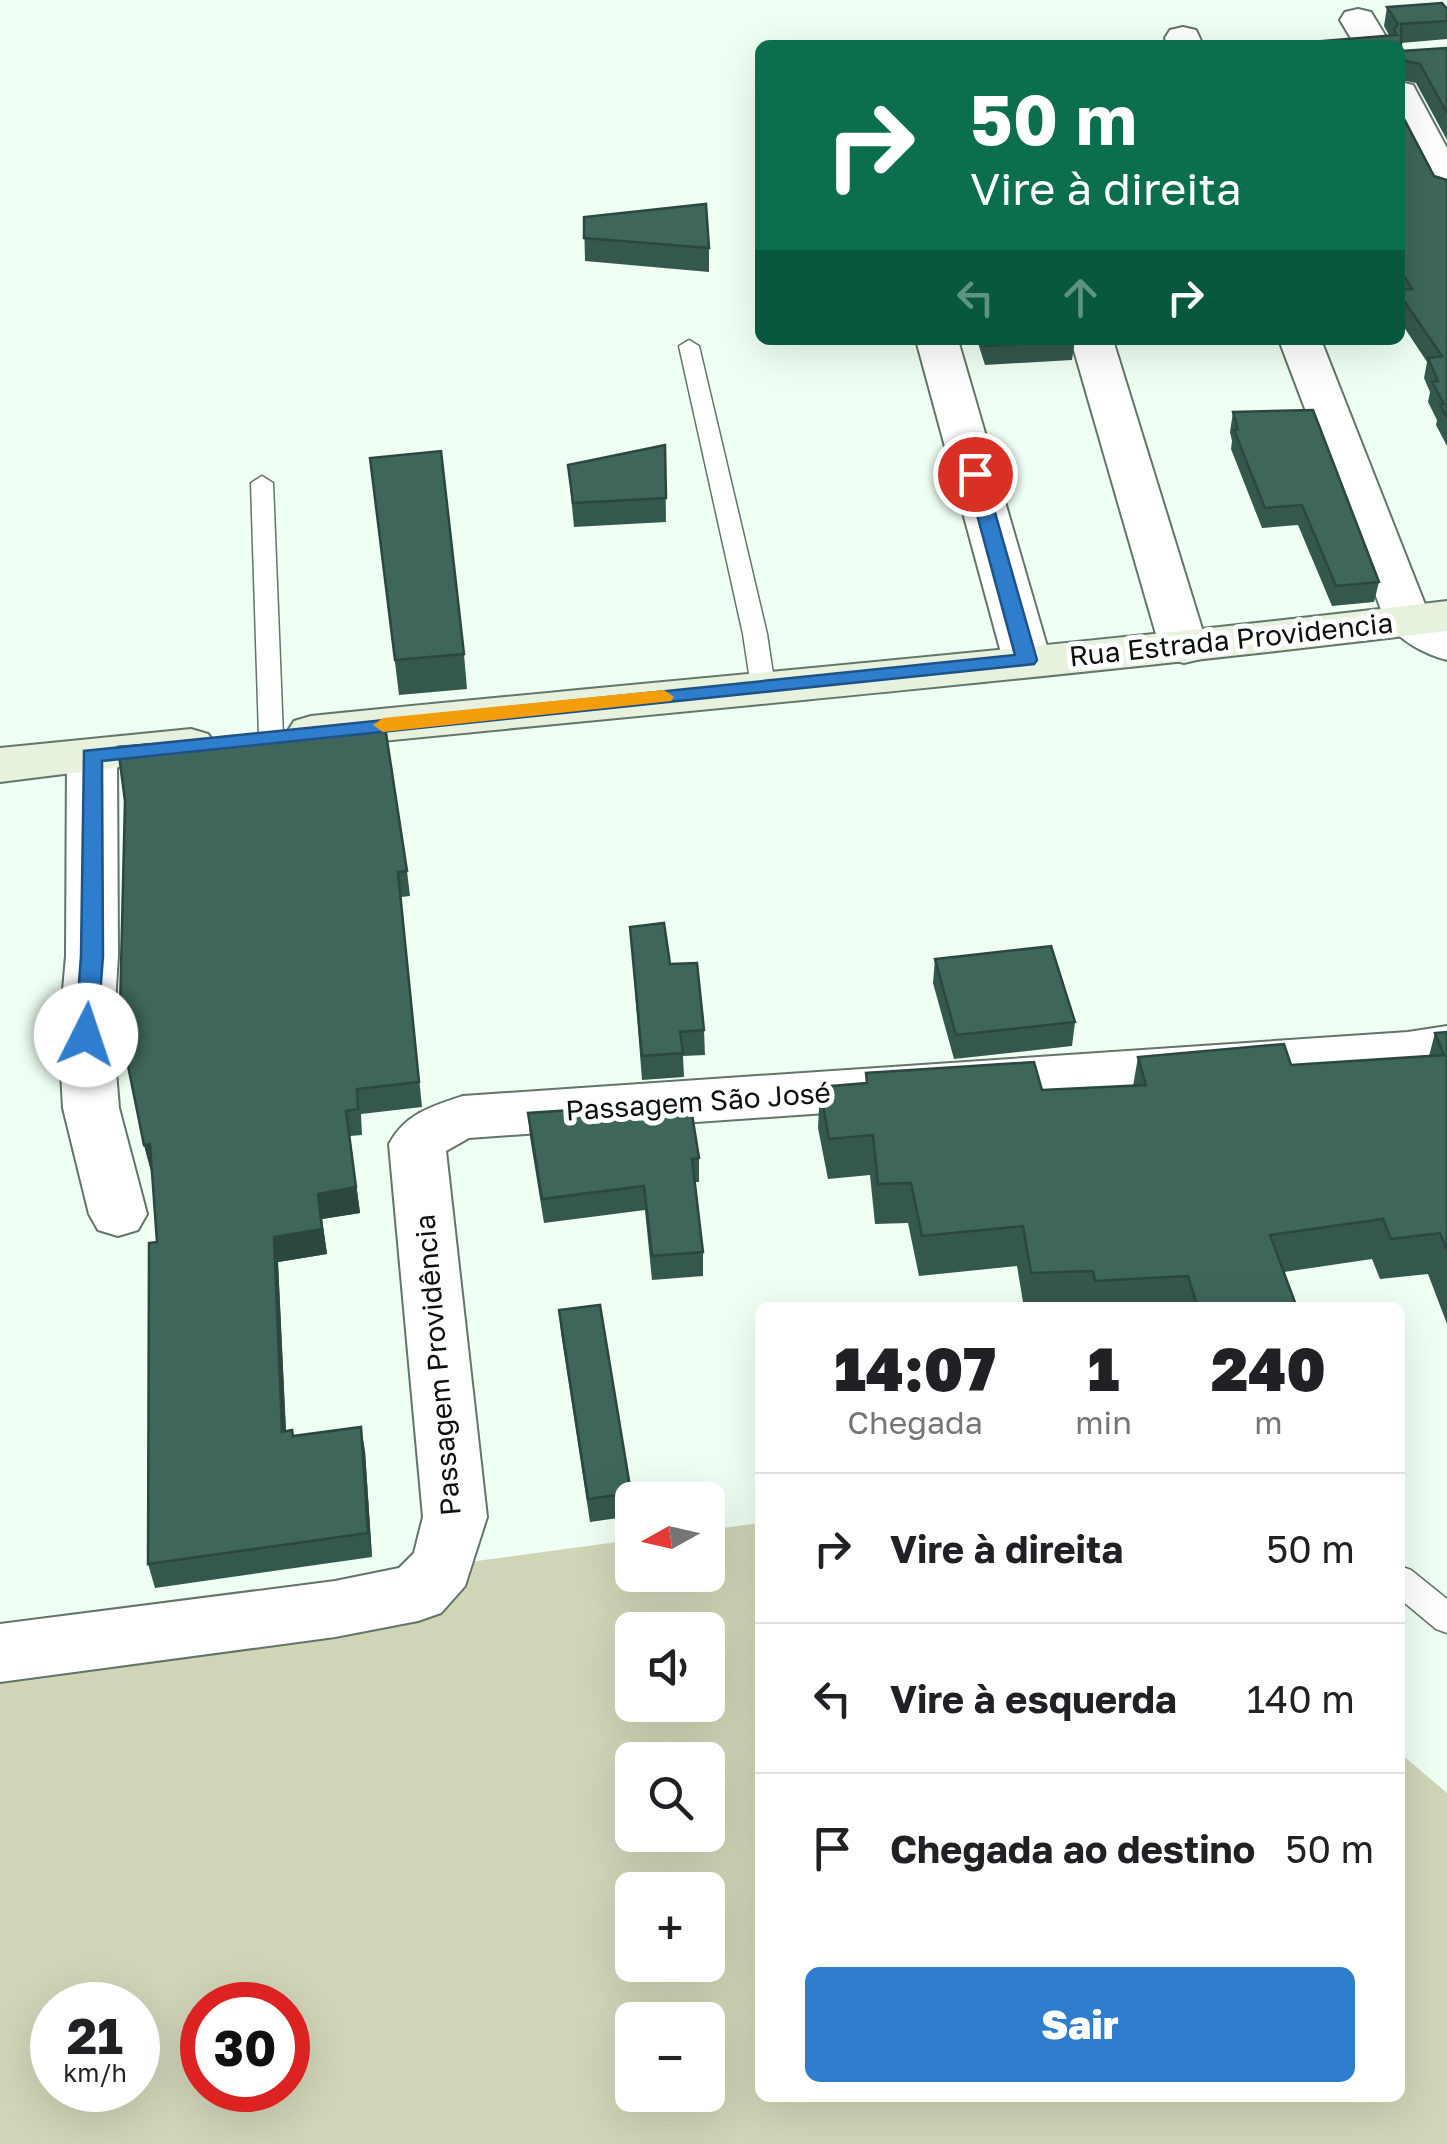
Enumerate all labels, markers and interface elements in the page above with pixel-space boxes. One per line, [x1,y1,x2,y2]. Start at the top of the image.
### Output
text: 50 m [970,76,1137,160]
icon: right [805,80,935,210]
text: Vire à direita [970,161,1242,215]
icon: left [948,270,1003,325]
icon: ahead [1053,270,1108,325]
icon: right [1158,270,1213,325]
pin [933,432,1018,517]
icon: arrive [948,447,1003,502]
street label: Rua Estrada Providencia [1067,606,1395,672]
position arrow [34,983,138,1087]
street label: Passagem São José [564,1075,832,1127]
street label: Passagem Providência [407,1213,467,1517]
text: 14:07 [834,1332,996,1404]
text: 1 [1088,1332,1119,1404]
text: 240 [1211,1332,1326,1404]
text: Chegada [847,1403,983,1441]
text: min [1075,1403,1132,1441]
text: m [1254,1403,1283,1441]
north arrow [615,1482,725,1592]
map controls [615,1482,725,2112]
icon: right [805,1521,860,1576]
text: Vire à direita [890,1526,1123,1571]
text: 50 m [1266,1526,1355,1571]
button: sound [615,1612,725,1722]
icon: left [805,1671,860,1726]
text: Vire à esquerda [890,1676,1177,1721]
text: 140 m [1247,1676,1355,1721]
button: search [615,1742,725,1852]
icon: arrive [805,1821,860,1876]
text: Chegada ao destino [890,1826,1255,1871]
text: 50 m [1285,1826,1374,1871]
button: + [615,1872,725,1982]
button: Sair [805,1967,1355,2082]
speed limit sign: 30 [180,1982,310,2112]
button: − [615,2002,725,2112]
text: 21 [67,2005,123,2065]
text: km/h [63,2057,127,2088]

